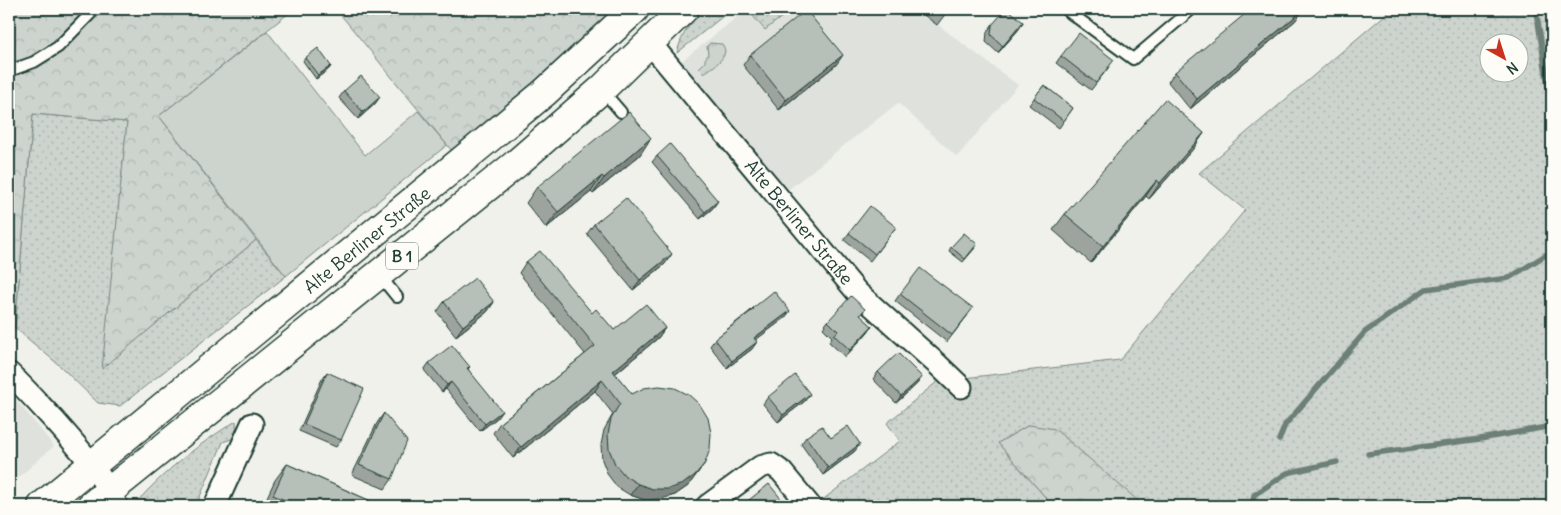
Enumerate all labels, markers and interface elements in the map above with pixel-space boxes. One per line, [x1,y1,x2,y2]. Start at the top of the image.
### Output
north arrow [1478,32,1528,82]
text: N [1503,58,1522,78]
street label: Alte Berliner Straße [740,155,858,289]
street label: Alte Berliner Straße [299,182,435,298]
road number: B 1 [386,242,418,270]

